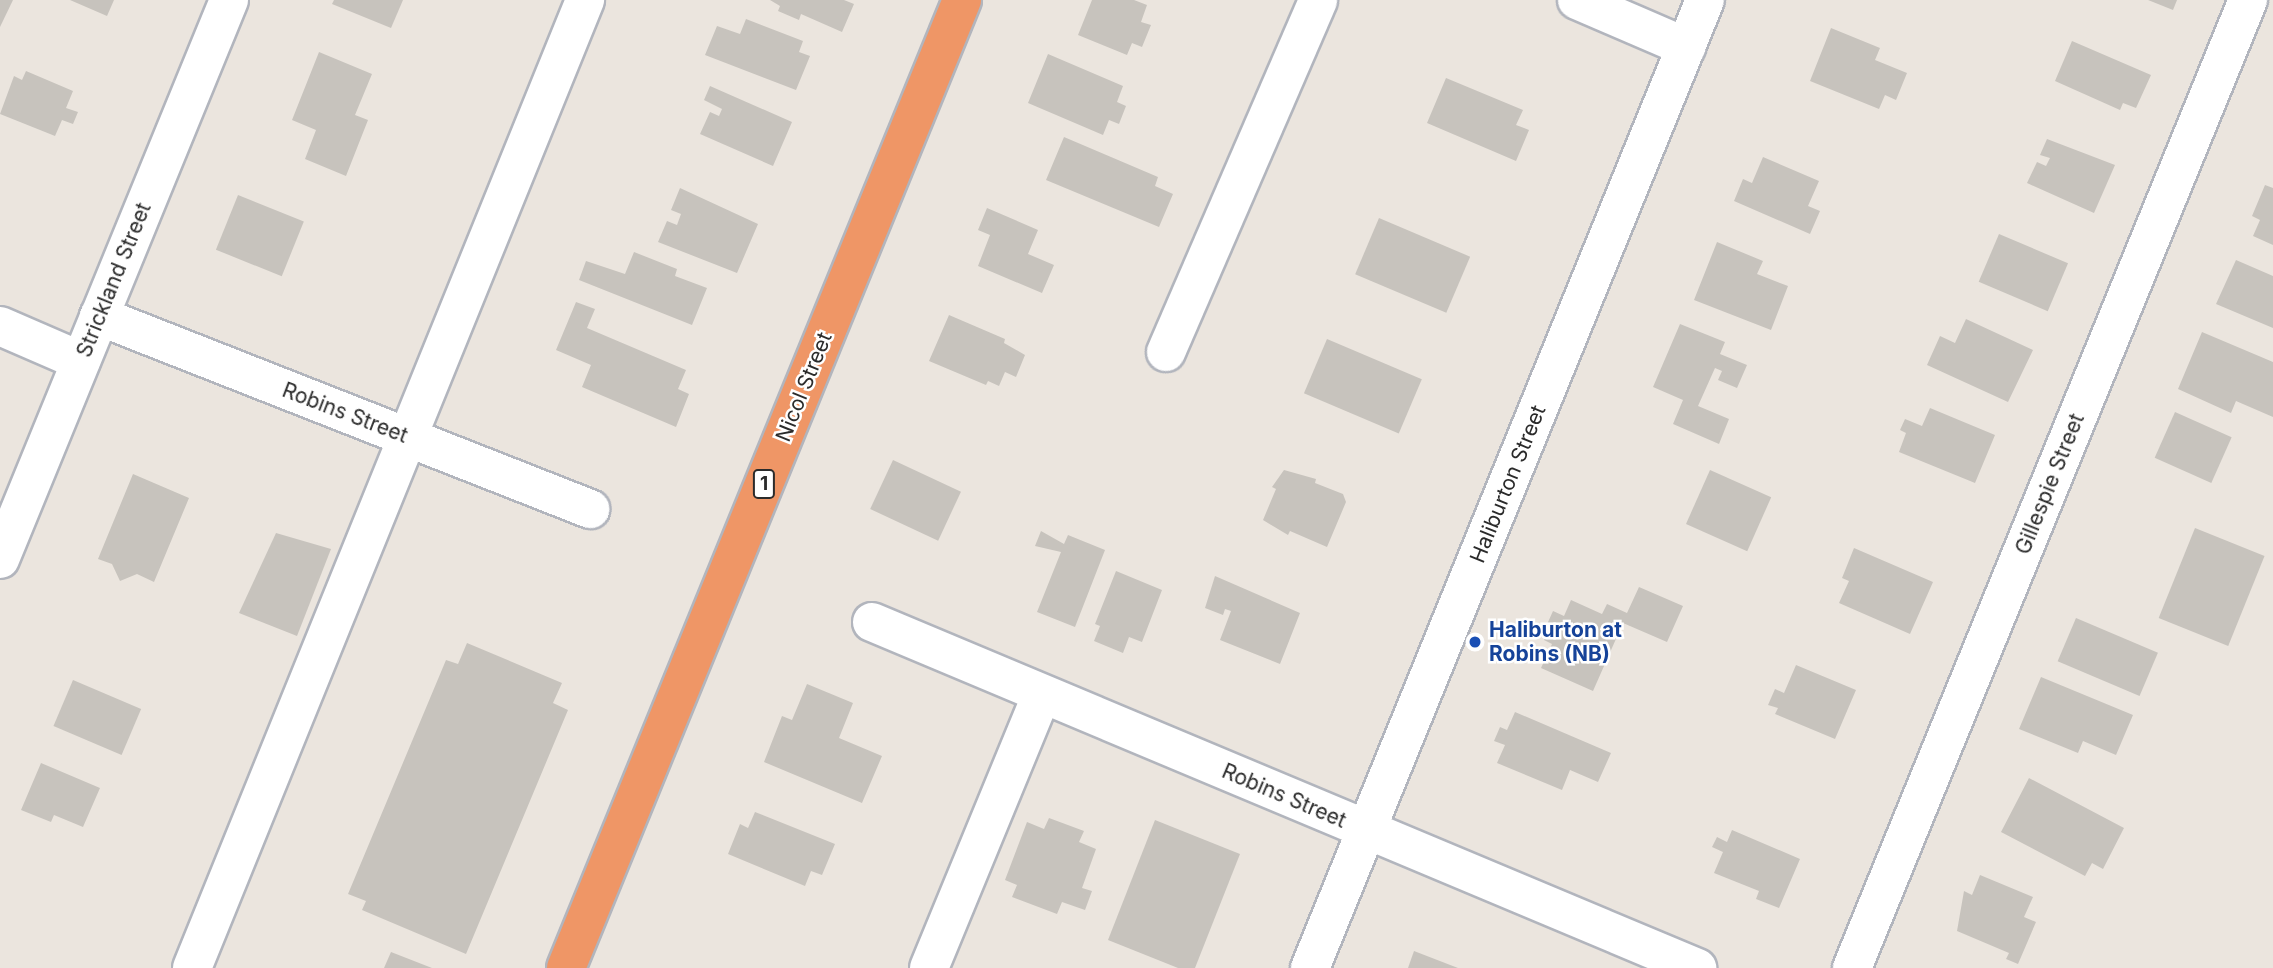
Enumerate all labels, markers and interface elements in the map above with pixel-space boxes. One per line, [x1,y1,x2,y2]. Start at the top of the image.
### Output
street label: Strickland Street [72,199,156,361]
street label: Nicol Street [771,329,837,445]
street label: Robins Street [279,378,411,448]
street label: Haliburton Street [1465,401,1551,567]
street label: Gillespie Street [2010,410,2090,558]
road number: 1 [752,468,776,499]
place label: Haliburton at Robins (NB) [1489,617,1622,667]
marker: Haliburton at Robins (NB) [1467,634,1483,650]
street label: Robins Street [1218,759,1350,833]

